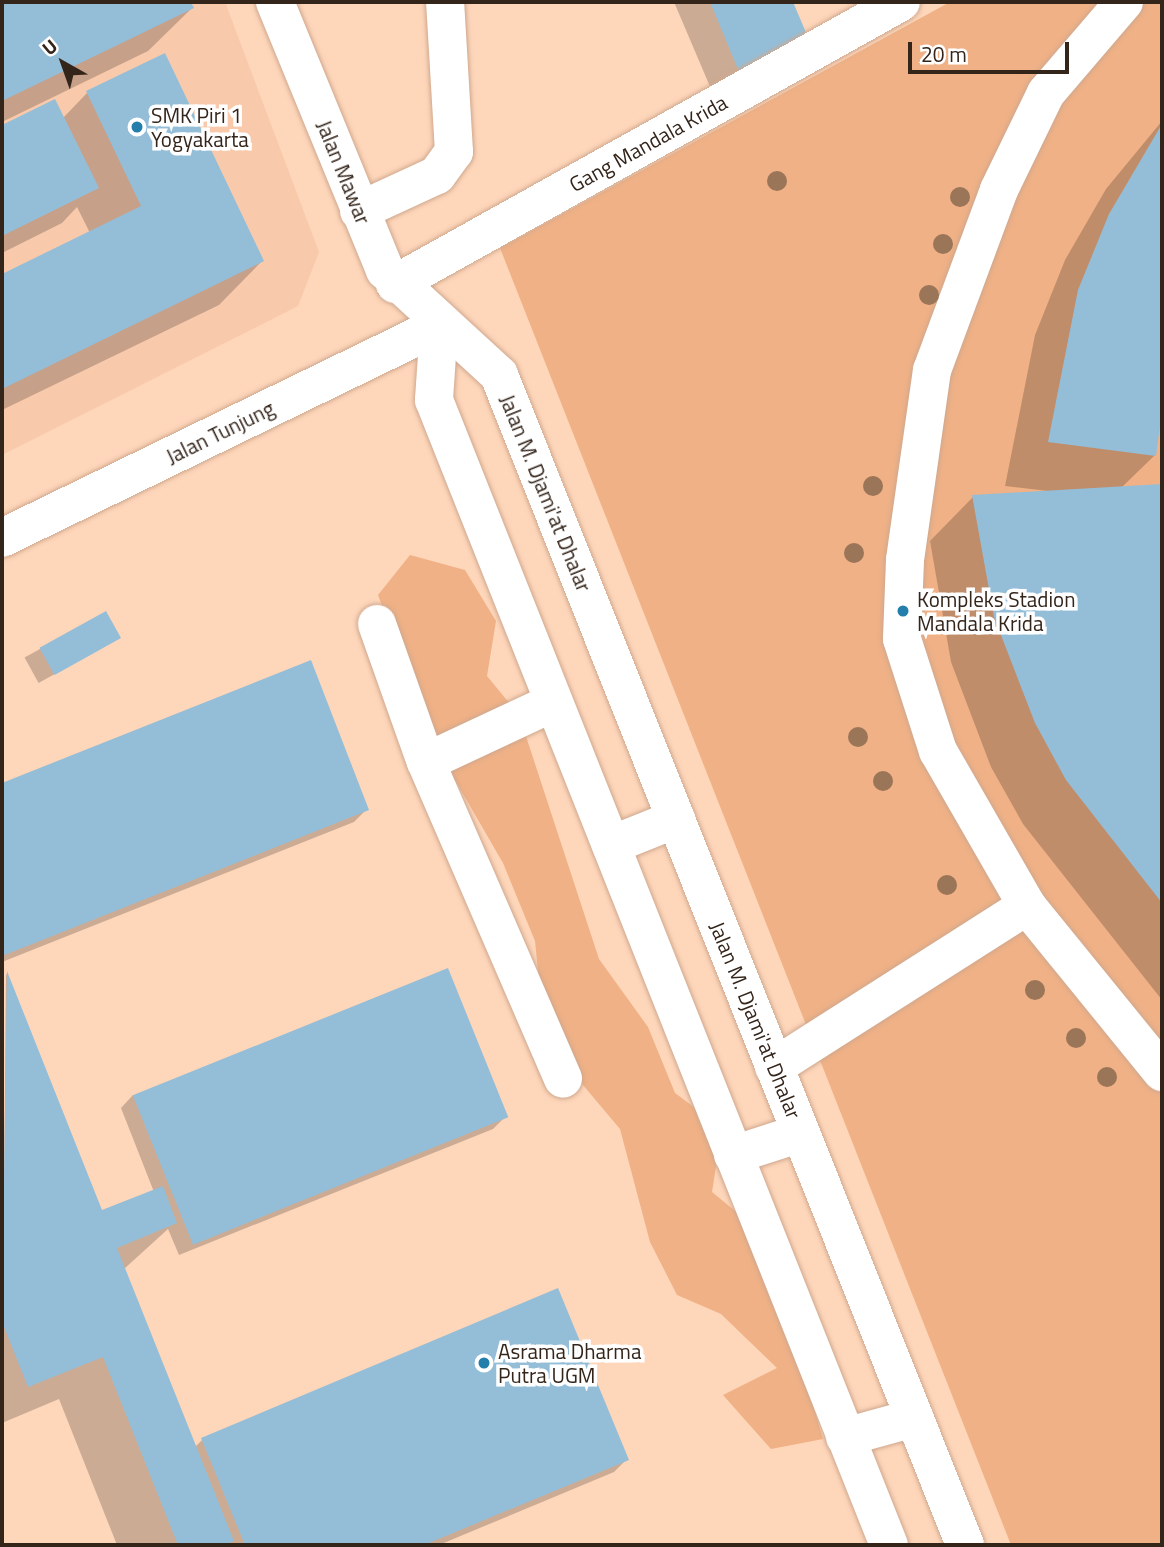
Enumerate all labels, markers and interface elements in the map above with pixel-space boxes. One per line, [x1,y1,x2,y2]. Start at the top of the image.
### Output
north arrow [28,28,98,98]
scale bar [912,28,1073,72]
text: U [35,31,63,62]
text: 20 m [921,38,967,70]
street label: Gang Mandala Krida [565,89,731,197]
place label: SMK Piri 1 Yogyakarta [151,102,249,152]
street label: Jalan Mawar [312,116,376,228]
marker: SMK Piri 1 Yogyakarta [129,119,145,135]
street label: Jalan M. Djami'at Dhalar [495,391,597,595]
street label: Jalan Tunjung [162,395,278,469]
place label: Kompleks Stadion Mandala Krida [917,586,1075,636]
marker: Kompleks Stadion Mandala Krida [895,603,911,619]
street label: Jalan M. Djami'at Dhalar [705,918,807,1122]
place label: Asrama Dharma Putra UGM [498,1338,641,1388]
marker: Asrama Dharma Putra UGM [476,1355,492,1371]

